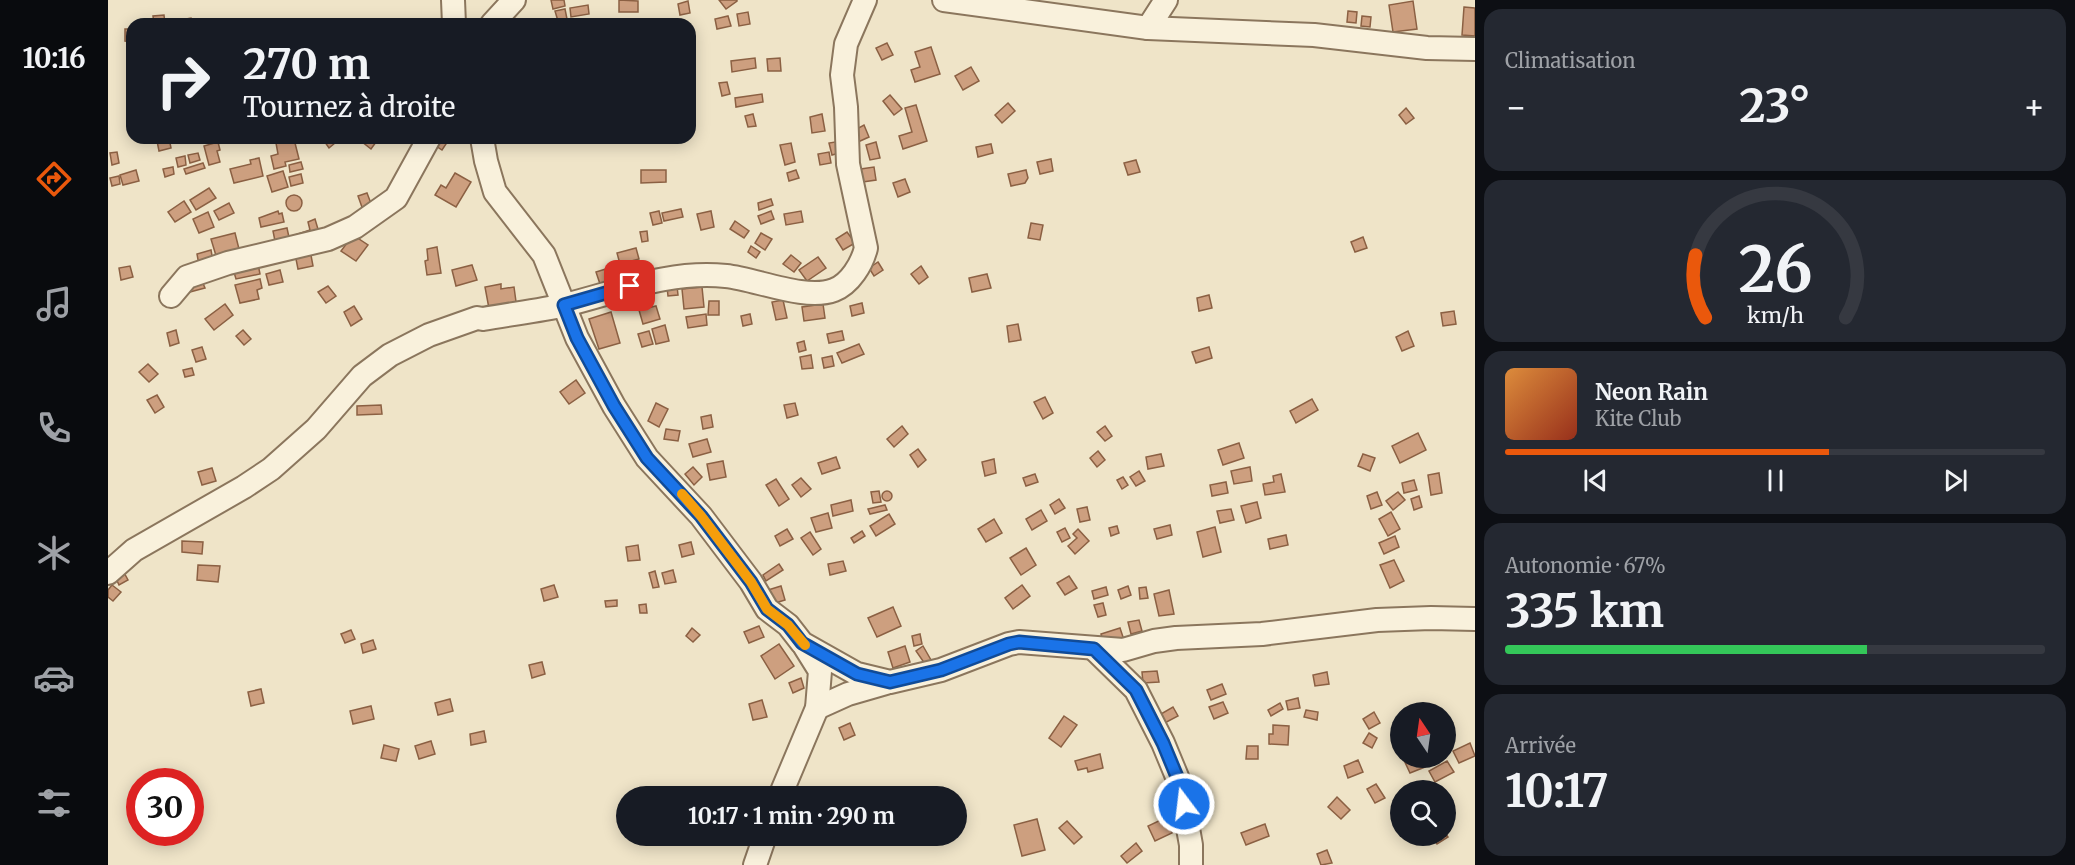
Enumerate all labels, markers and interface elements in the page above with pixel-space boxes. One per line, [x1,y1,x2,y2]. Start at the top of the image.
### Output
text: 270 m [243,38,370,90]
text: 10:16 [22,41,86,75]
icon: right [144,42,222,120]
text: Climatisation [1505,48,1636,73]
text: 23° [1739,78,1811,134]
text: − [1505,87,1527,128]
text: + [2023,87,2045,128]
text: Tournez à droite [243,90,455,124]
icon: directions [33,158,75,200]
text: 26 [1738,231,1812,309]
pin [604,260,655,311]
icon: arrive [613,269,646,302]
icon: music [33,283,75,325]
text: km/h [1747,303,1803,330]
text: Neon Rain [1595,378,1708,406]
text: Kite Club [1595,406,1681,431]
icon: phone [33,407,75,449]
icon: previous [1579,464,1612,497]
icon: pause [1759,464,1792,497]
icon: next [1939,464,1972,497]
icon: climate [33,532,75,574]
text: Autonomie · 67% [1505,553,1666,578]
text: 335 km [1505,583,1664,639]
icon: car [33,657,75,699]
north arrow [1390,702,1456,768]
map controls [1390,702,1456,846]
text: Arrivée [1505,733,1576,758]
text: 10:17 [1505,763,1609,819]
speed limit sign: 30 [126,768,204,846]
position arrow [1152,772,1216,836]
button: search [1390,780,1456,846]
icon: filters [33,782,75,824]
text: 10:17 · 1 min · 290 m [688,802,895,830]

